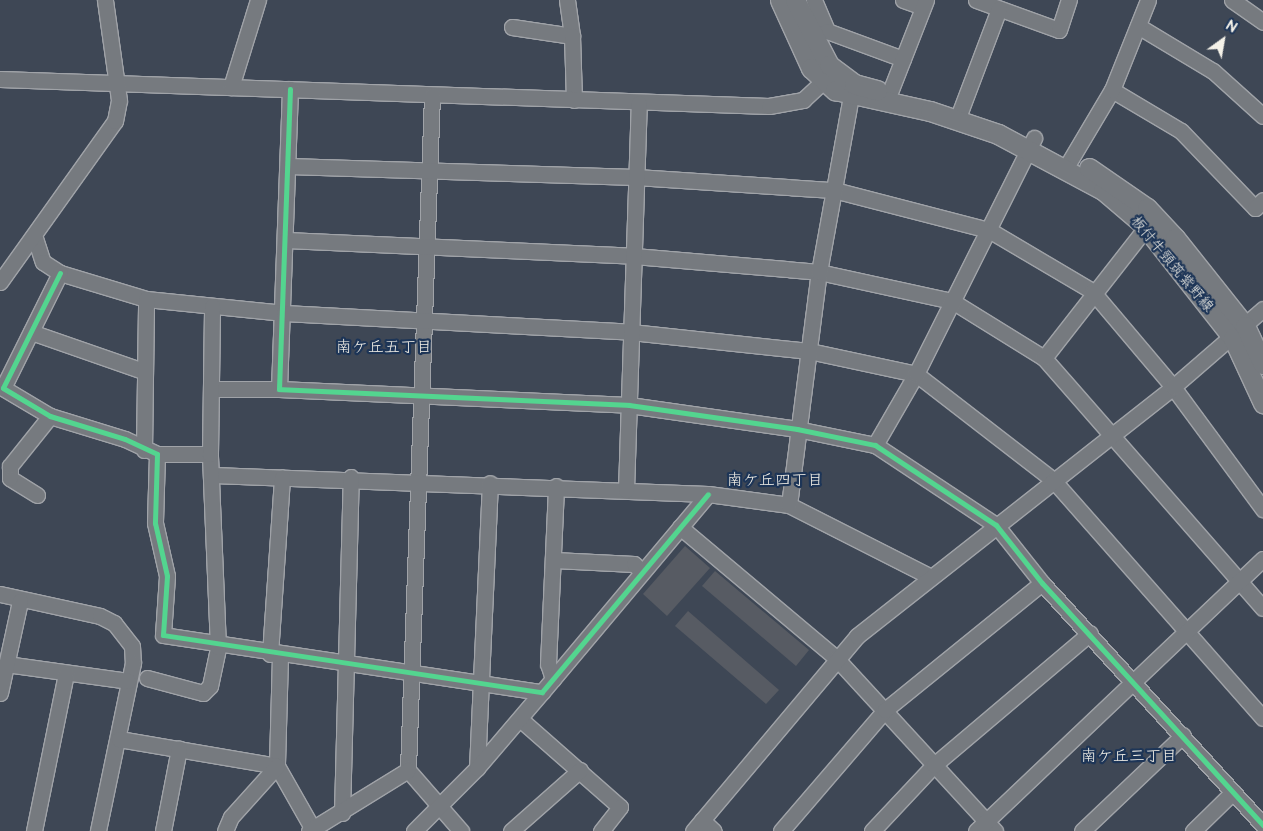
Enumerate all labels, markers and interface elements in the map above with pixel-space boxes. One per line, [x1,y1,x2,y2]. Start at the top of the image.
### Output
north arrow [1198,15,1248,65]
text: N [1222,17,1240,37]
street label: 板付牛頸筑紫野線 [1127,212,1217,316]
district label: 南ケ丘五丁目 [336,338,432,358]
district label: 南ケ丘四丁目 [727,471,823,491]
district label: 南ケ丘三丁目 [1081,747,1177,767]

